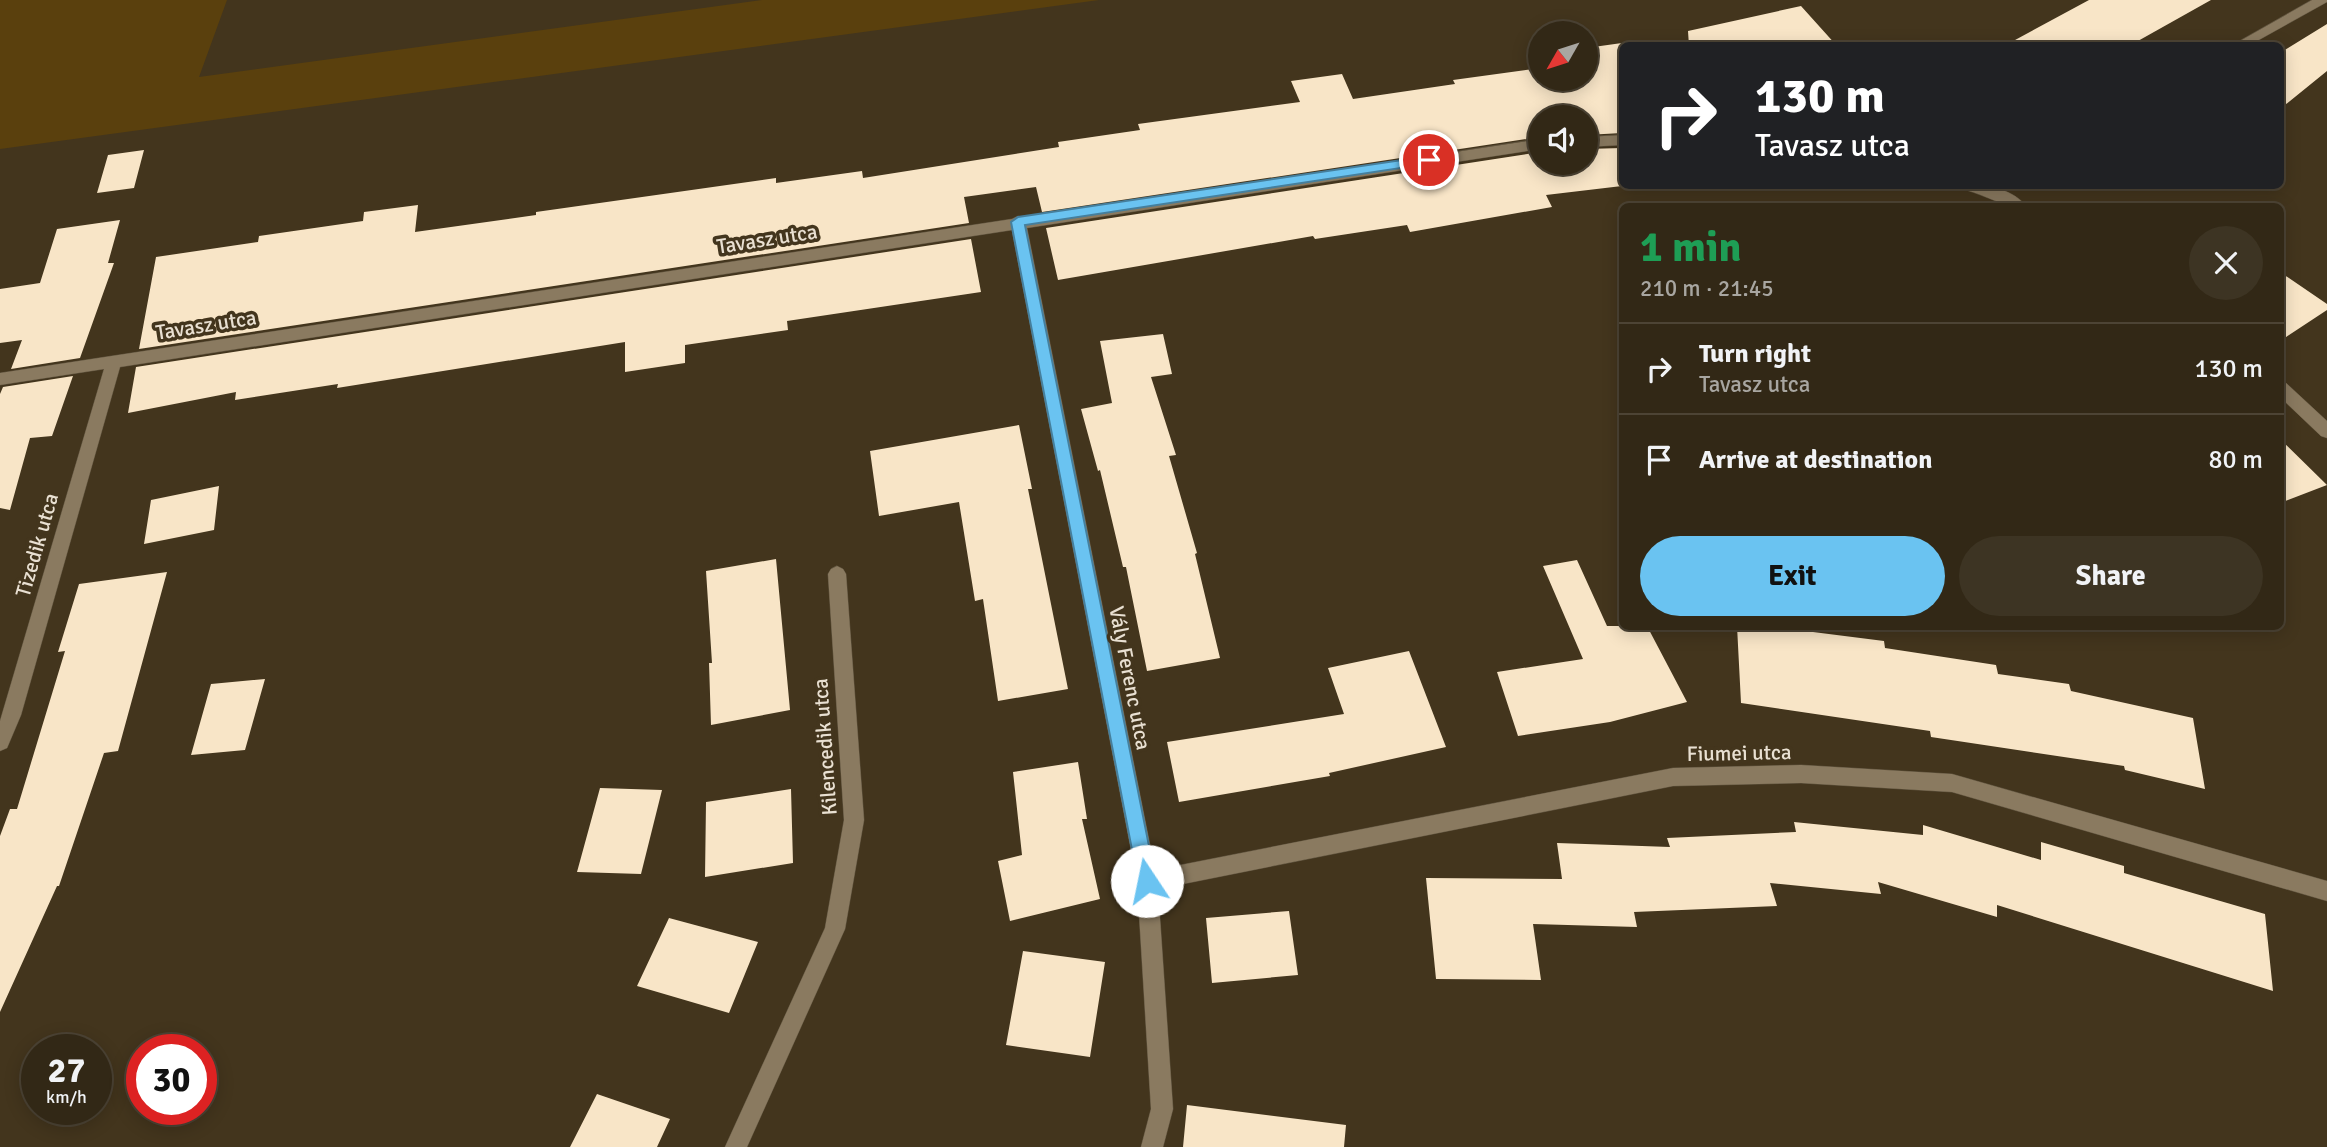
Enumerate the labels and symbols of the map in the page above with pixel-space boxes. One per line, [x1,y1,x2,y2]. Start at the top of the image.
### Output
north arrow [1528,21,1598,91]
pin [1399,130,1459,190]
street label: Tavasz utca [715,218,819,260]
street label: Tavasz utca [154,304,258,346]
street label: Tizedik utca [10,490,64,600]
street label: Vály Ferenc utca [1103,604,1157,752]
street label: Kilencedik utca [807,678,843,816]
street label: Fiumei utca [1686,739,1792,767]
position arrow [1110,844,1184,918]
speed limit sign: 30 [126,1034,217,1125]

